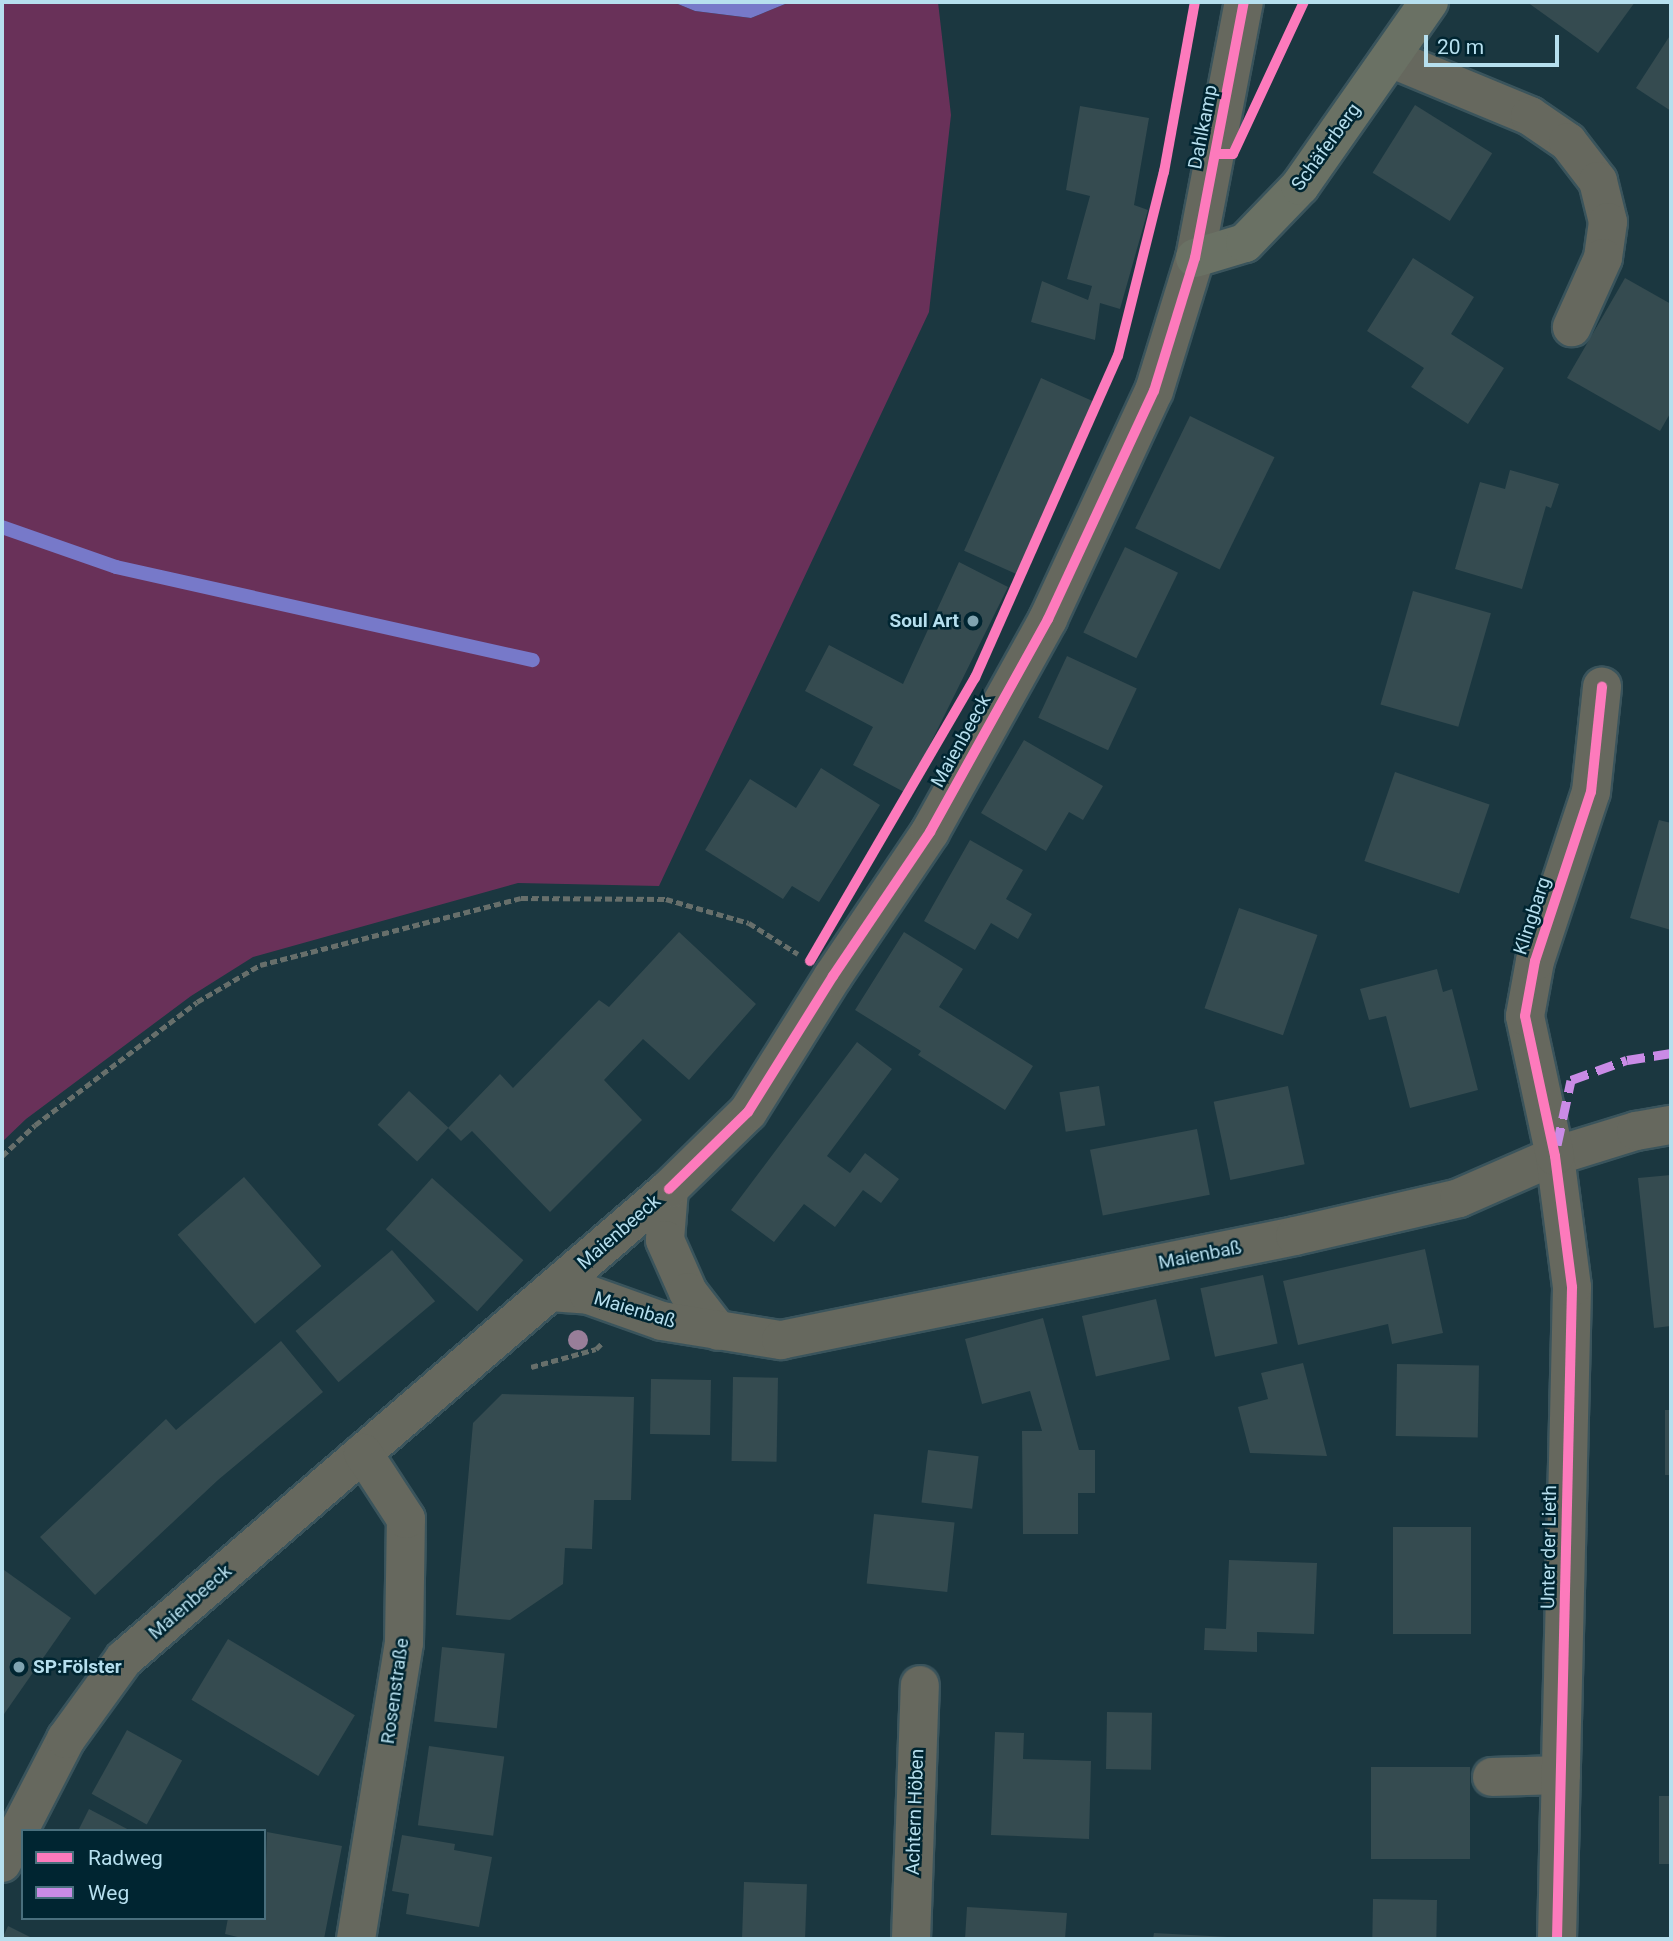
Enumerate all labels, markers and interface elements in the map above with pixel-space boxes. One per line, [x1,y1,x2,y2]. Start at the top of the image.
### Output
scale bar [1428,21,1563,65]
text: 20 m [1437,35,1484,59]
street label: Dahlkamp [1184,83,1222,171]
street label: Schäferberg [1287,99,1365,195]
place label: Soul Art [890,610,959,632]
marker: Soul Art [965,613,981,629]
street label: Maienbeeck [926,691,996,791]
street label: Klingbarg [1509,874,1555,958]
street label: Maienbeeck [573,1190,665,1274]
street label: Maienbaß [1156,1236,1244,1274]
street label: Maienbaß [591,1287,679,1333]
street label: Unter der Lieth [1537,1485,1561,1609]
street label: Maienbeeck [144,1560,236,1644]
street label: Rosenstraße [376,1637,414,1745]
place label: SP:Fölster [33,1656,122,1678]
marker: SP:Fölster [11,1659,27,1675]
street label: Achtern Höben [901,1748,929,1876]
legend [21,1829,266,1920]
text: Radweg [88,1846,163,1870]
text: Weg [88,1881,129,1905]

